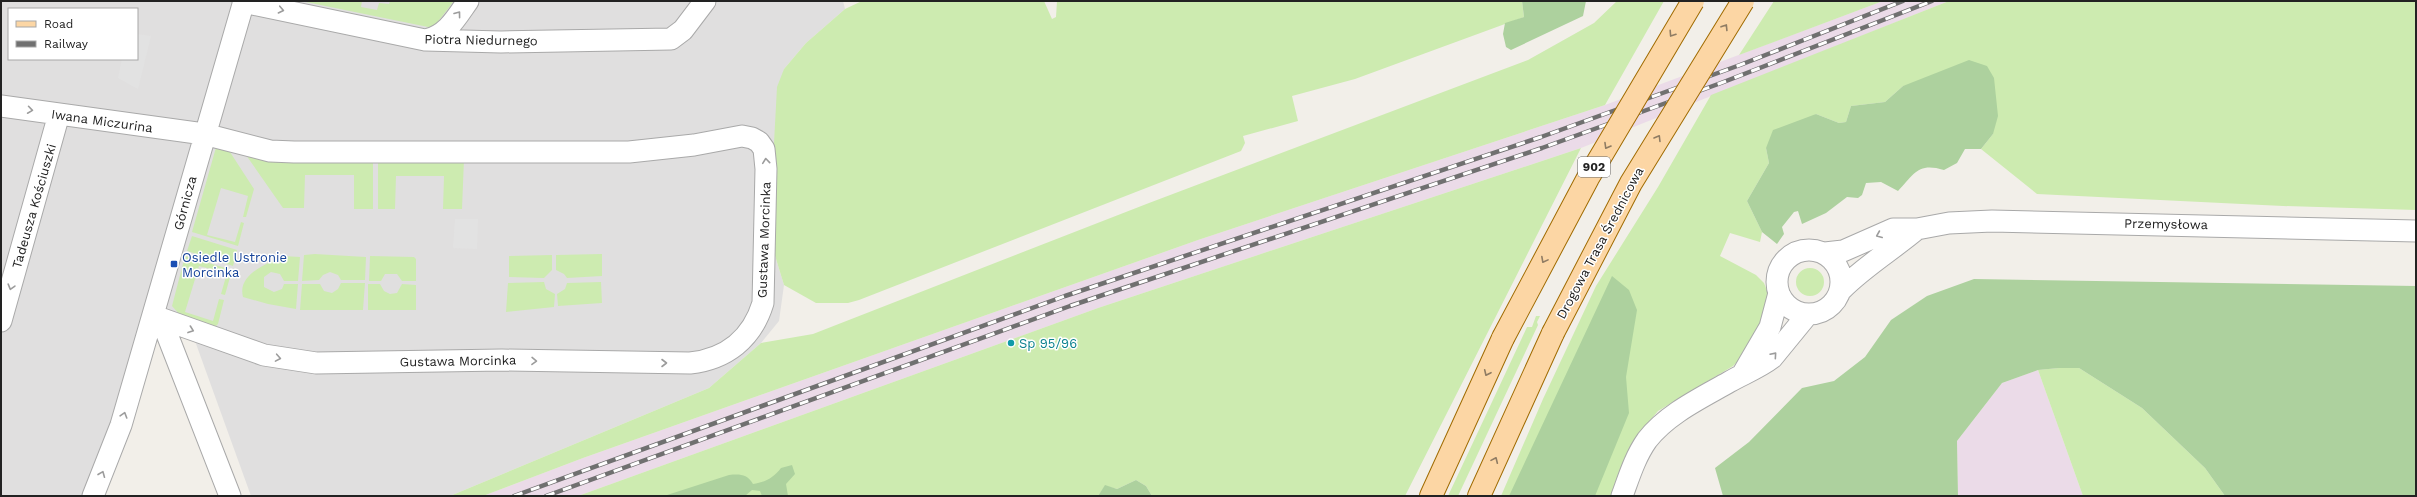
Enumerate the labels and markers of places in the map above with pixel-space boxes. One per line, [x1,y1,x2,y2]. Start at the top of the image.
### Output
place label: Osiedle Ustronie Morcinka [182,250,287,280]
marker: Osiedle Ustronie Morcinka [169,259,179,269]
place label: Sp 95/96 [1019,336,1077,351]
marker: Sp 95/96 [1006,338,1016,348]

